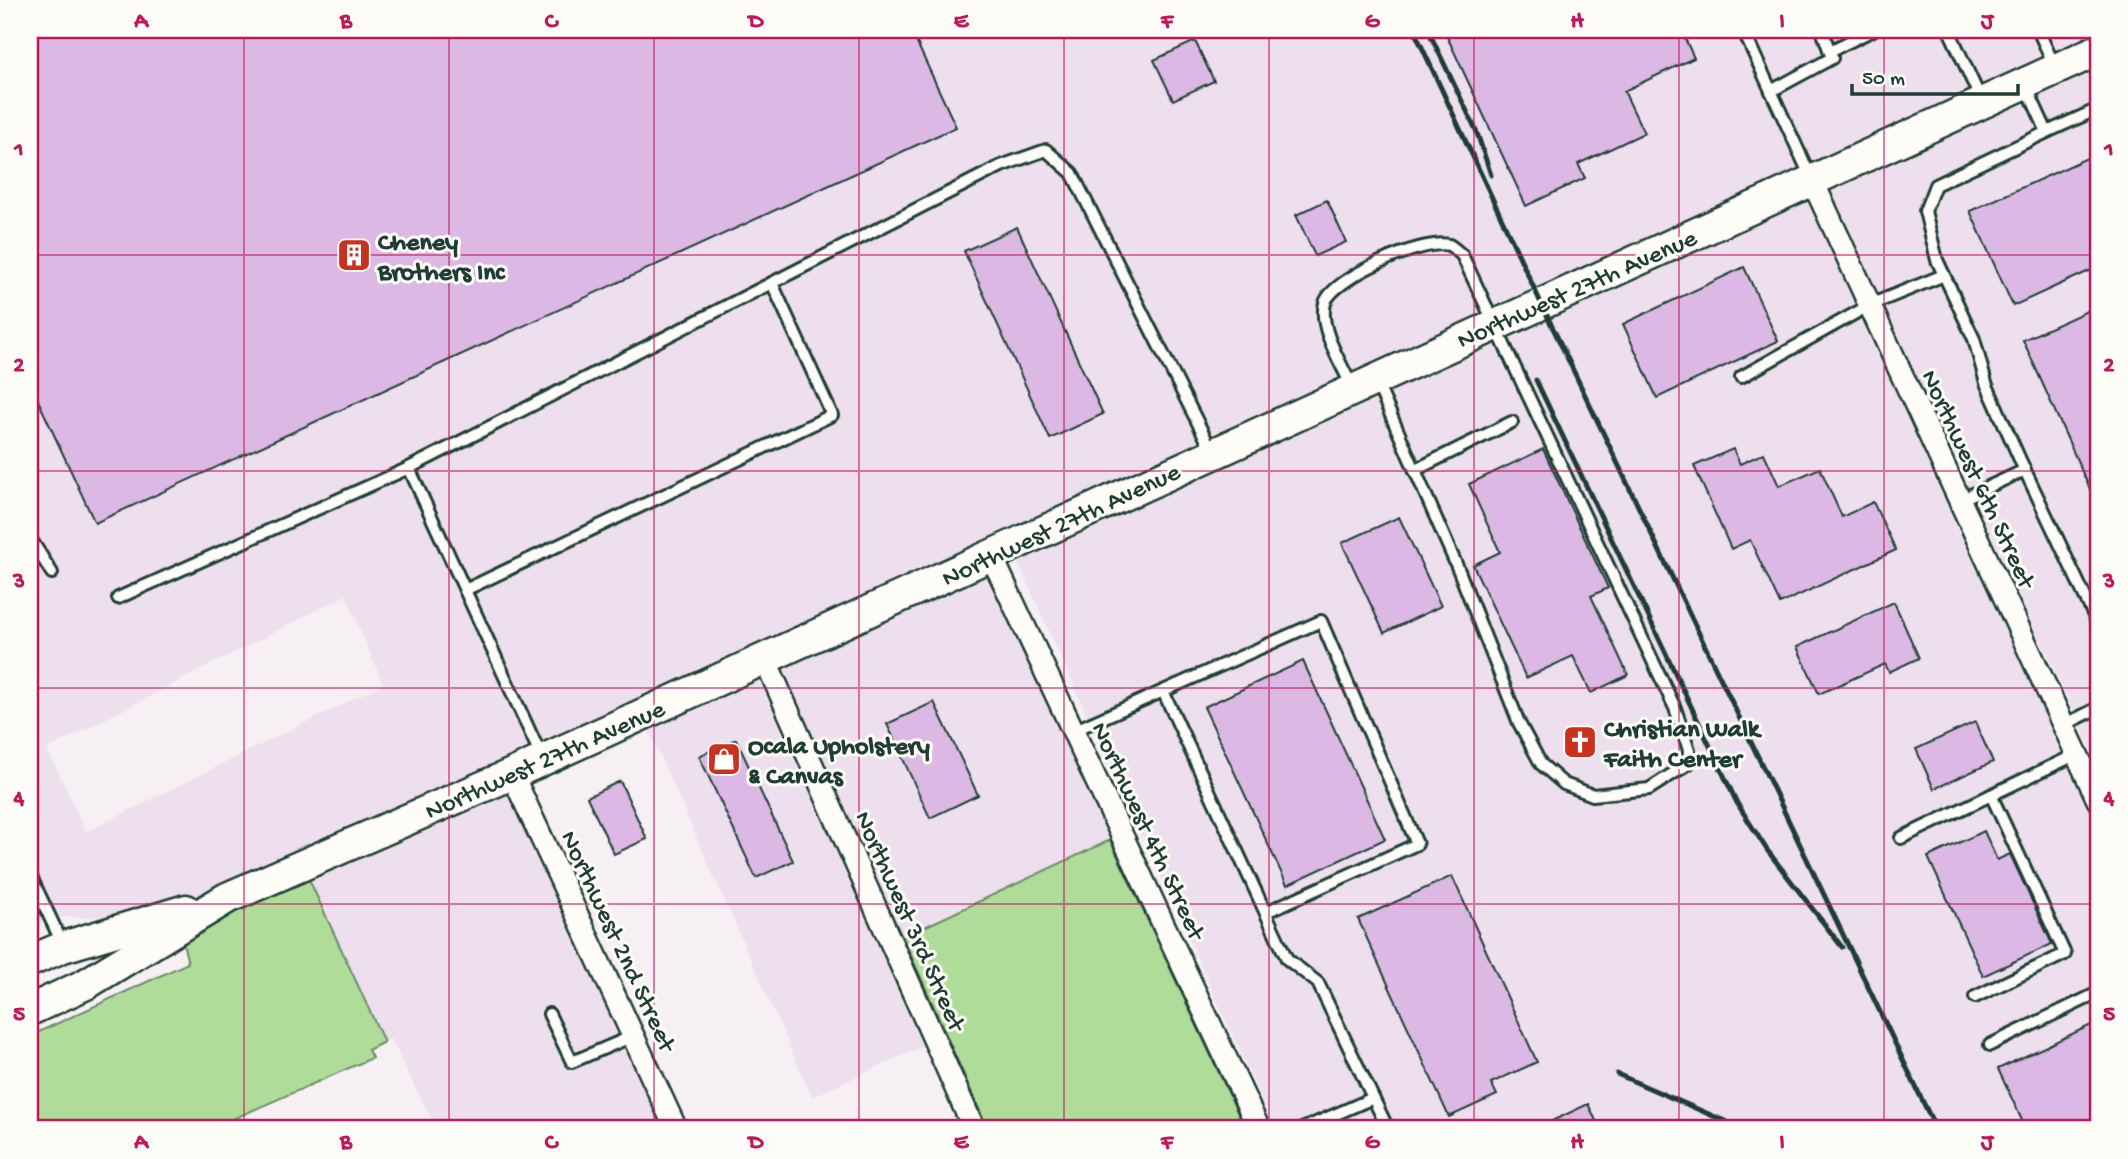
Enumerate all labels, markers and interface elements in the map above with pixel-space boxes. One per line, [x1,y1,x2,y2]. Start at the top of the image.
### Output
text: A [133,9,149,36]
text: B [339,9,353,36]
text: C [545,9,560,36]
text: D [747,9,765,36]
text: E [954,9,970,36]
text: F [1160,9,1175,36]
text: G [1365,9,1381,36]
text: H [1570,9,1584,36]
text: I [1779,9,1785,36]
text: J [1980,9,1995,36]
scale bar [1852,52,2018,96]
text: 50 m [1862,68,1905,93]
text: 1 [13,137,24,164]
text: 1 [2103,137,2114,164]
street label: Northwest 27th Avenue [1453,224,1703,358]
place label: Cheney Brothers Inc [377,229,507,290]
building icon: Cheney Brothers Inc [335,236,373,274]
text: 2 [13,353,25,380]
text: 2 [2103,353,2115,380]
street label: Northwest 6th Street [1912,366,2041,596]
street label: Northwest 27th Avenue [938,458,1187,596]
text: 3 [12,569,25,596]
text: 3 [2102,569,2115,596]
street label: Northwest 27th Avenue [421,695,671,829]
place label: Christian Walk Faith Center [1603,716,1763,777]
street label: Northwest 4th Street [1082,718,1211,948]
church icon: Christian Walk Faith Center [1561,723,1599,761]
place label: Ocala Upholstery & Canvas [748,733,930,794]
shop icon: Ocala Upholstery & Canvas [705,740,743,778]
text: 4 [13,786,25,813]
text: 4 [2103,786,2115,813]
street label: Northwest 3rd Street [845,807,971,1039]
street label: Northwest 2nd Street [551,827,682,1059]
text: 5 [13,1002,25,1029]
text: 5 [2103,1002,2115,1029]
text: A [133,1130,149,1157]
text: B [339,1130,353,1157]
text: C [545,1130,560,1157]
text: D [747,1130,765,1157]
text: E [954,1130,970,1157]
text: F [1160,1130,1175,1157]
text: G [1365,1130,1381,1157]
text: H [1570,1130,1584,1157]
text: I [1779,1130,1785,1157]
text: J [1980,1130,1995,1157]

